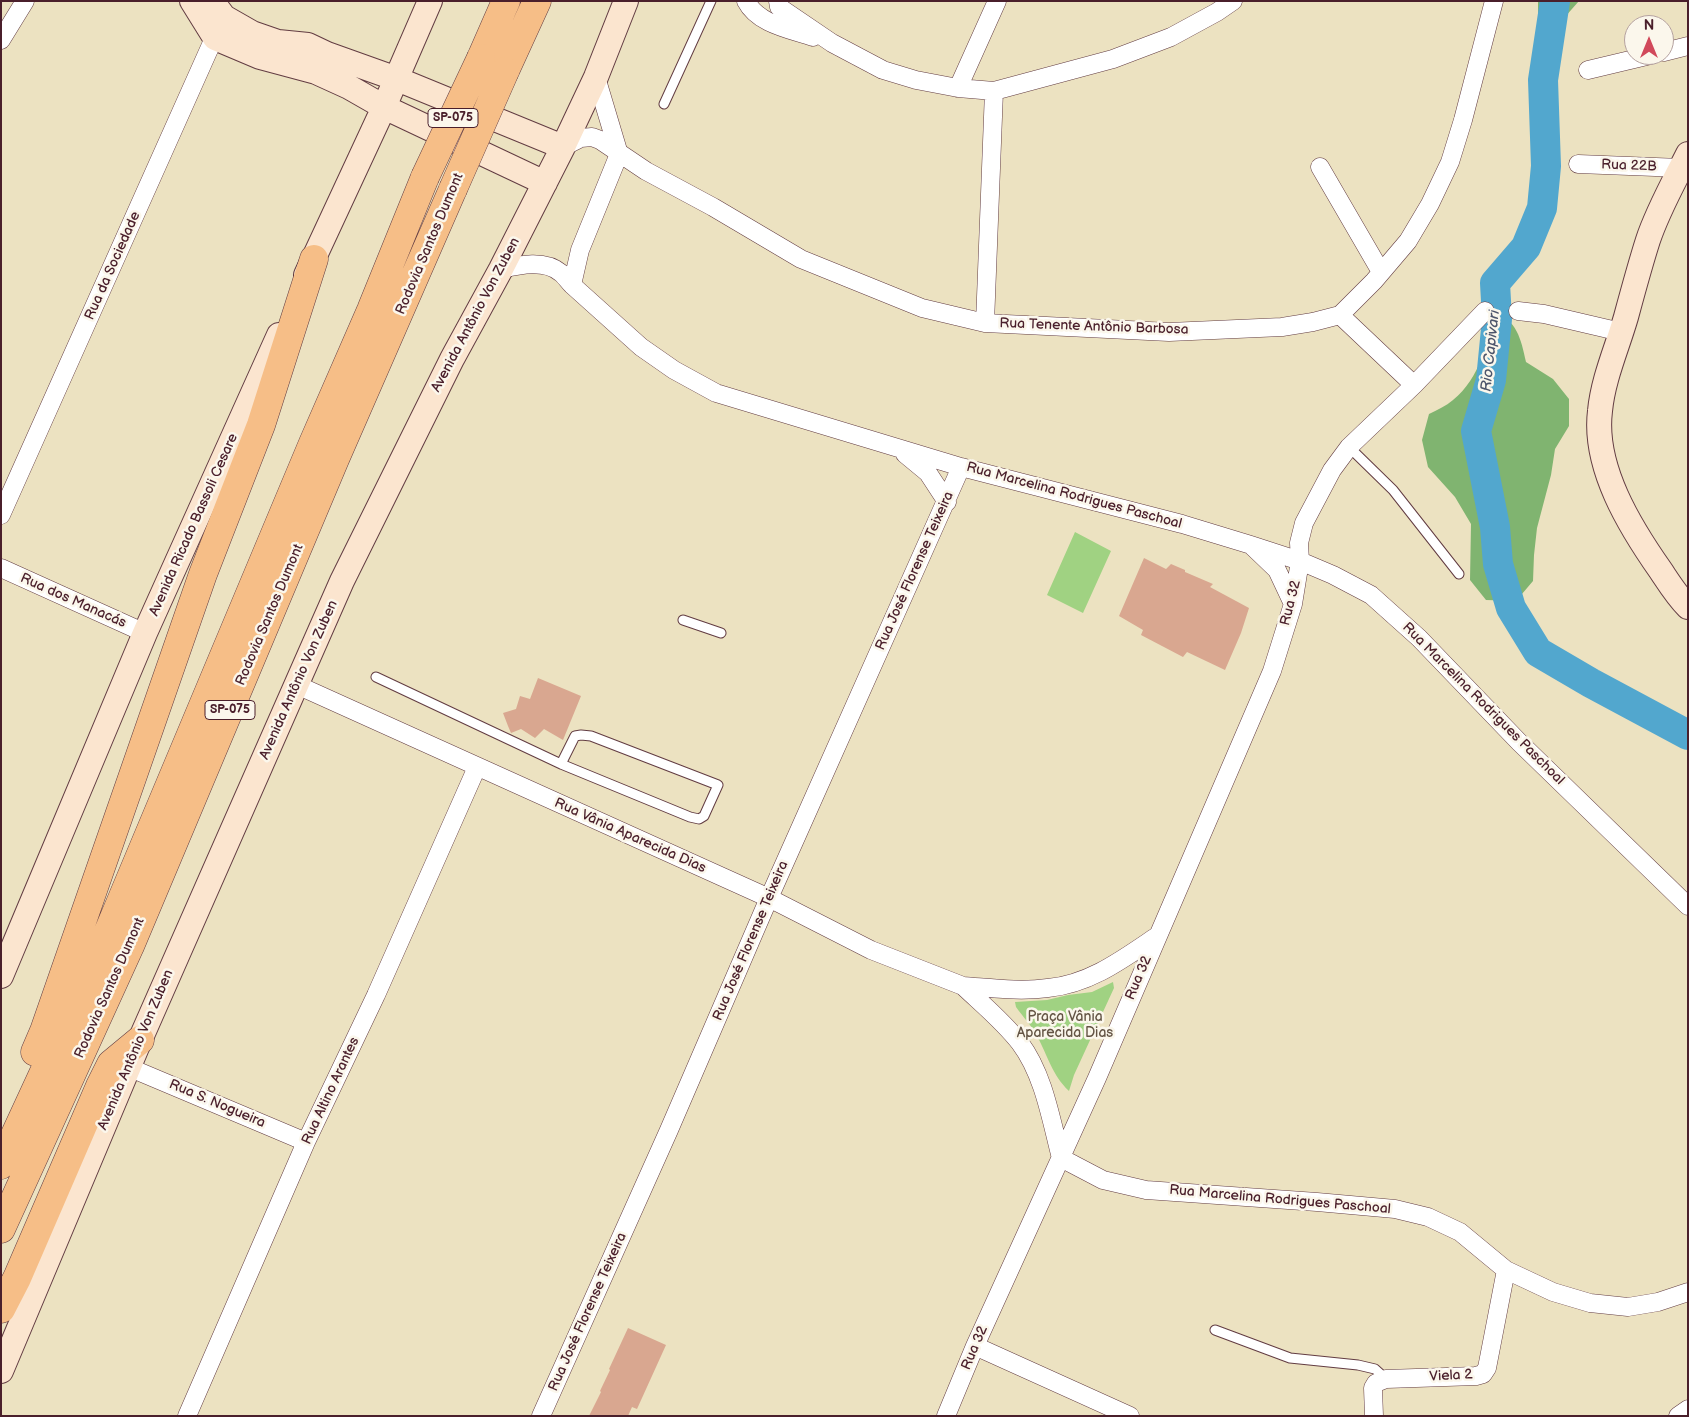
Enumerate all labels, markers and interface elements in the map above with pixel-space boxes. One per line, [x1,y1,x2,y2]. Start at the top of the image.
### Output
north arrow [1624,15,1674,65]
text: N [1644,17,1654,34]
road number: SP-075 [428,109,478,128]
street label: Rua 22B [1601,157,1657,175]
street label: Rodovia Santos Dumont [393,171,467,317]
street label: Rua da Sociedade [82,209,144,323]
street label: Avenida Antônio Von Zuben [428,235,524,395]
water label: Rio Capivari [1478,309,1504,393]
street label: Rua Tenente Antônio Barbosa [999,315,1189,339]
street label: Avenida Ricado Bassoli Cesare [146,431,242,619]
street label: Rua Marcelina Rodrigues Paschoal [964,459,1184,533]
street label: Rua José Florense Teixeira [872,489,958,653]
street label: Rodovia Santos Dumont [233,542,307,688]
street label: Rua dos Manacás [17,570,129,632]
street label: Rua 32 [1277,578,1305,628]
street label: Avenida Antônio Von Zuben [256,598,342,762]
street label: Rua Marcelina Rodrigues Paschoal [1398,619,1568,789]
road number: SP-075 [205,700,255,720]
street label: Rua Vânia Aparecida Dias [552,795,708,877]
street label: Rua José Florense Teixeira [710,859,792,1023]
street label: Rodovia Santos Dumont [71,915,149,1061]
street label: Rua 32 [1122,953,1156,1003]
street label: Avenida Antônio Von Zuben [95,967,177,1133]
park label: Praça Vânia Aparecida Dias [1017,1009,1113,1042]
street label: Rua Altino Arantes [299,1035,363,1147]
street label: Rua S. Nogueira [166,1076,268,1132]
street label: Rua Marcelina Rodrigues Paschoal [1168,1182,1392,1218]
street label: Rua José Florense Teixeira [545,1230,631,1394]
street label: Rua 32 [958,1323,992,1373]
street label: Viela 2 [1429,1366,1473,1386]

